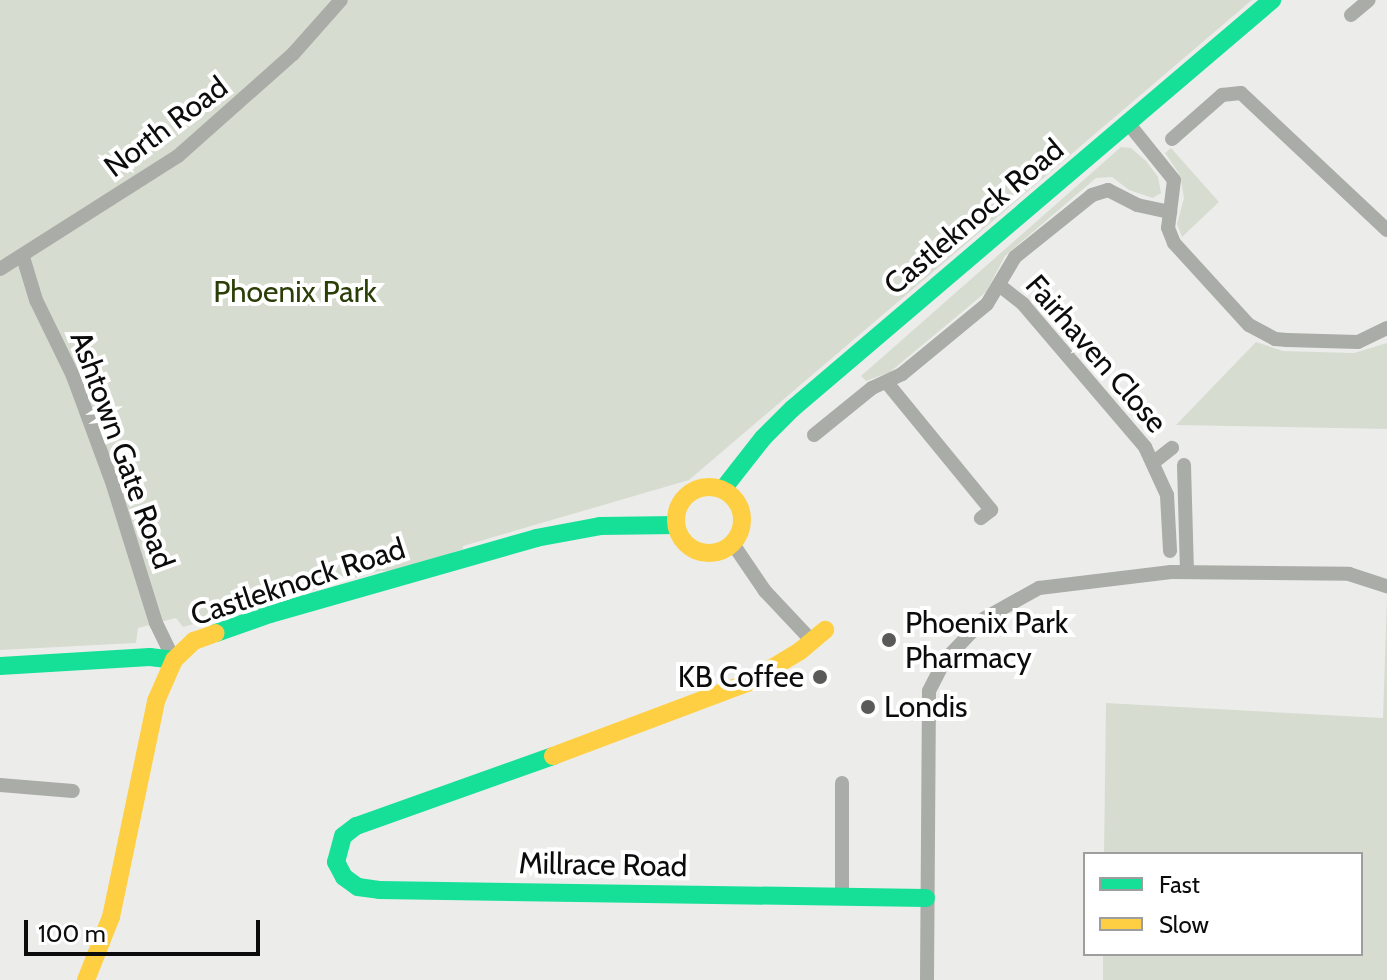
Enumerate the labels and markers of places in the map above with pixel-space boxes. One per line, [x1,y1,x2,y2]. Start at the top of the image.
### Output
place label: Phoenix Park Pharmacy [905,605,1068,676]
marker: Phoenix Park Pharmacy [880,631,898,649]
place label: KB Coffee [678,659,804,695]
marker: KB Coffee [811,668,829,686]
place label: Londis [884,689,967,725]
marker: Londis [859,698,877,716]

